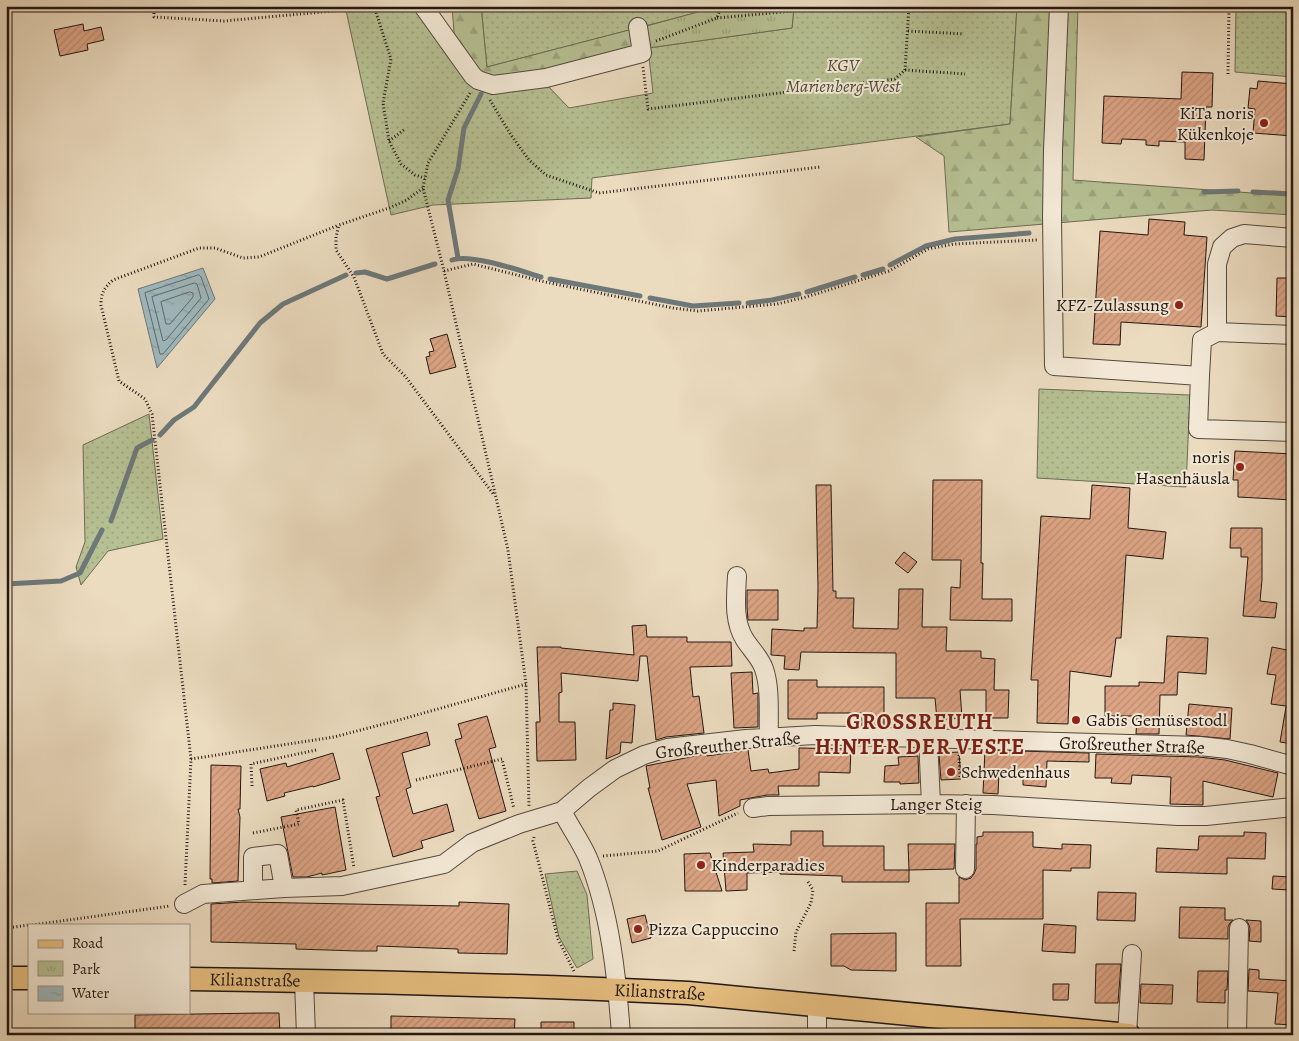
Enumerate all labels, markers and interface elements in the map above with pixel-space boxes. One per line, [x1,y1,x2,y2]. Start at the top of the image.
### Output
park label: KGV Marienberg-West [786,53,901,98]
place label: KiTa noris Kükenkoje [1177,101,1254,146]
marker: KiTa noris Kükenkoje [1258,117,1270,129]
place label: KFZ-Zulassung [1056,293,1169,317]
marker: KFZ-Zulassung [1173,299,1185,311]
place label: noris Hasenhäusla [1135,445,1231,490]
marker: noris Hasenhäusla [1234,461,1246,473]
district label: GROSSREUTH HINTER DER VESTE [815,707,1025,762]
place label: Gabis Gemüsestodl [1086,708,1228,732]
marker: Gabis Gemüsestodl [1070,714,1082,726]
street label: Großreuther Straße [654,725,802,765]
street label: Großreuther Straße [1059,730,1205,760]
place label: Schwedenhaus [961,760,1070,784]
marker: Schwedenhaus [945,766,957,778]
street label: Langer Steig [890,792,982,816]
place label: Kinderparadies [711,853,825,877]
marker: Kinderparadies [695,859,707,871]
place label: Pizza Cappuccino [648,917,779,941]
marker: Pizza Cappuccino [632,923,644,935]
legend [28,924,190,1014]
text: Road [72,933,104,953]
text: Park [72,959,101,979]
street label: Kilianstraße [209,967,301,993]
street label: Kilianstraße [614,978,706,1007]
text: Water [71,983,109,1003]

